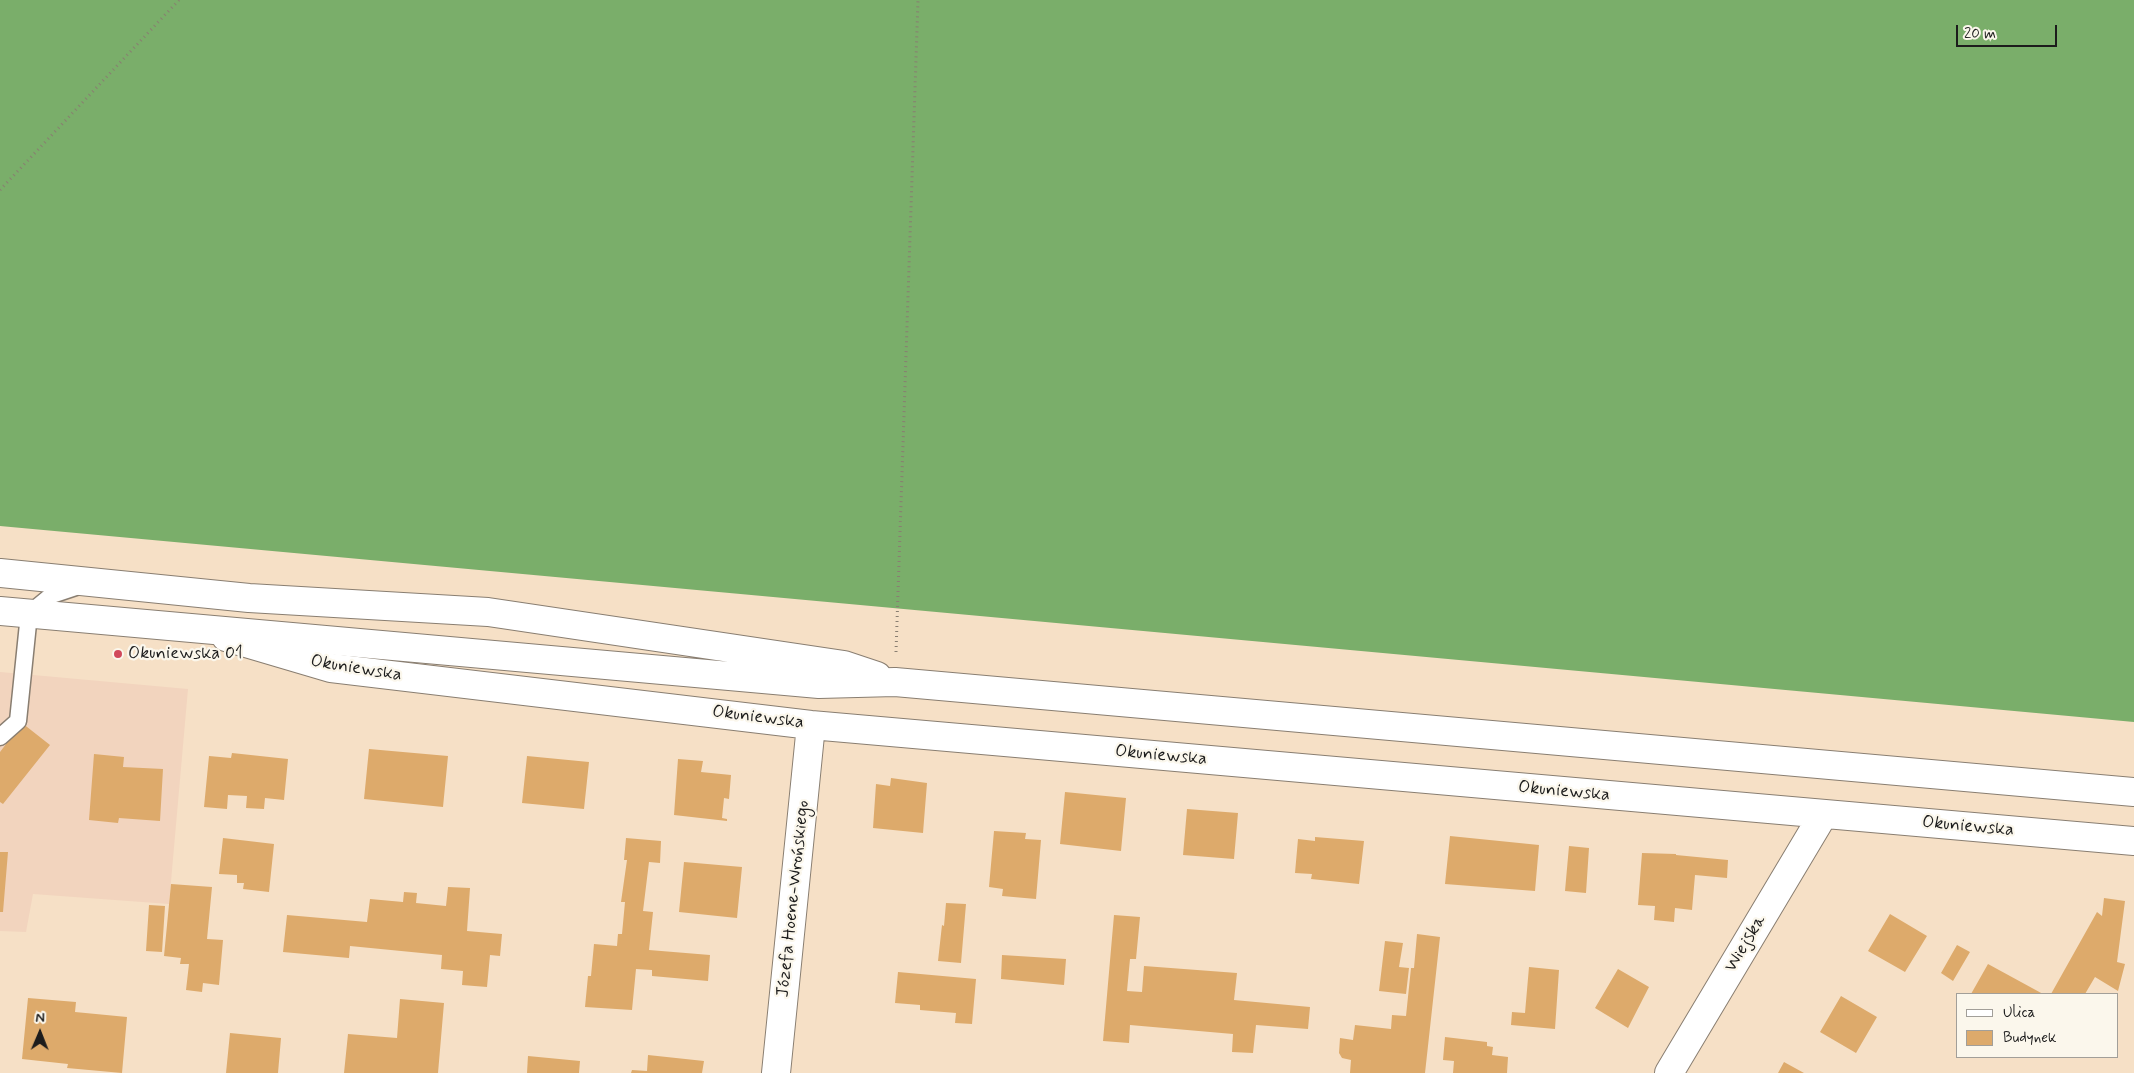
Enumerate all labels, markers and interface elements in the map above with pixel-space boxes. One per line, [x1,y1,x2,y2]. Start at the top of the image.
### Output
scale bar [1959,15,2060,47]
text: 20 m [1964,24,1996,44]
place label: Okuniewska 01 [128,643,243,665]
marker: Okuniewska 01 [112,648,124,660]
street label: Okuniewska [309,651,403,687]
street label: Okuniewska [711,702,805,734]
street label: Okuniewska [1114,741,1208,771]
street label: Okuniewska [1517,777,1611,807]
street label: Józefa Hoene-Wrońskiego [773,799,815,999]
street label: Okuniewska [1921,812,2015,842]
street label: Wiejska [1721,912,1771,976]
legend [1956,993,2119,1058]
text: Ulica [2003,1003,2035,1023]
north arrow [15,1008,65,1058]
text: N [35,1009,45,1027]
text: Budynek [2003,1028,2057,1048]

